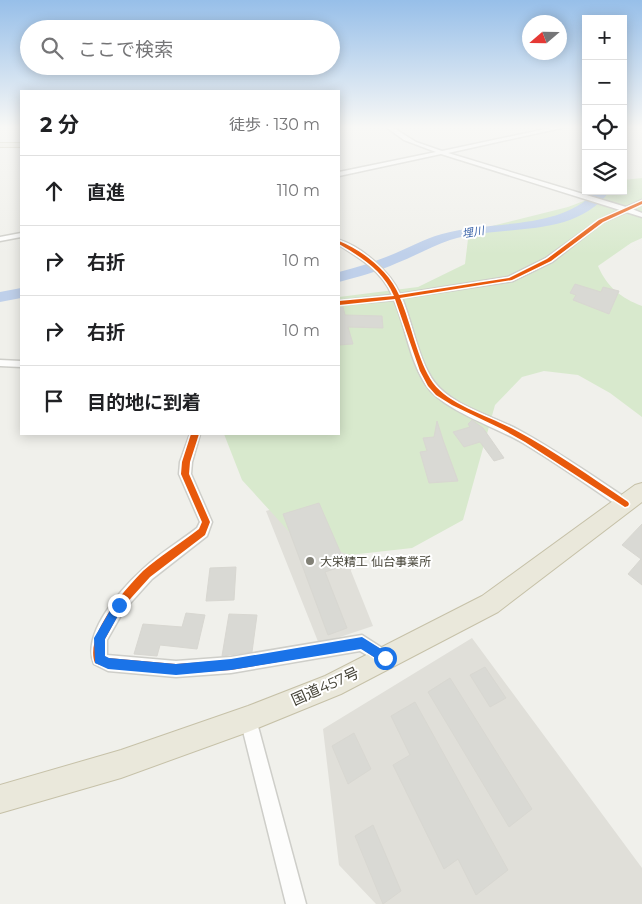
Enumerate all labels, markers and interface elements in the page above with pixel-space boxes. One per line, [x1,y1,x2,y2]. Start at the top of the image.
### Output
north arrow [522,15,567,60]
map controls [582,15,627,195]
button: + [582,15,627,60]
search box [20,20,340,75]
icon: search [38,34,66,62]
text: ここで検索 [78,38,173,61]
button: − [582,60,627,105]
button: locate [582,105,627,150]
text: 2 分 [40,112,79,137]
text: 徒歩 · 130 m [229,115,320,134]
button: layers [582,150,627,195]
icon: ahead [40,177,68,205]
text: 直進 [87,181,125,204]
text: 110 m [277,181,320,200]
water label: 埋川 [461,223,486,241]
icon: right [40,247,68,275]
text: 右折 [87,251,125,274]
text: 10 m [282,251,320,270]
icon: right [40,317,68,345]
text: 右折 [87,321,125,344]
text: 10 m [282,321,320,340]
icon: arrive [40,387,68,415]
text: 目的地に到着 [87,391,201,414]
place label: 大栄精工 仙台事業所 [320,554,431,569]
marker: 大栄精工 仙台事業所 [304,555,316,567]
route end [108,594,131,617]
route start [374,647,397,670]
street label: 国道457号 [288,663,362,709]

